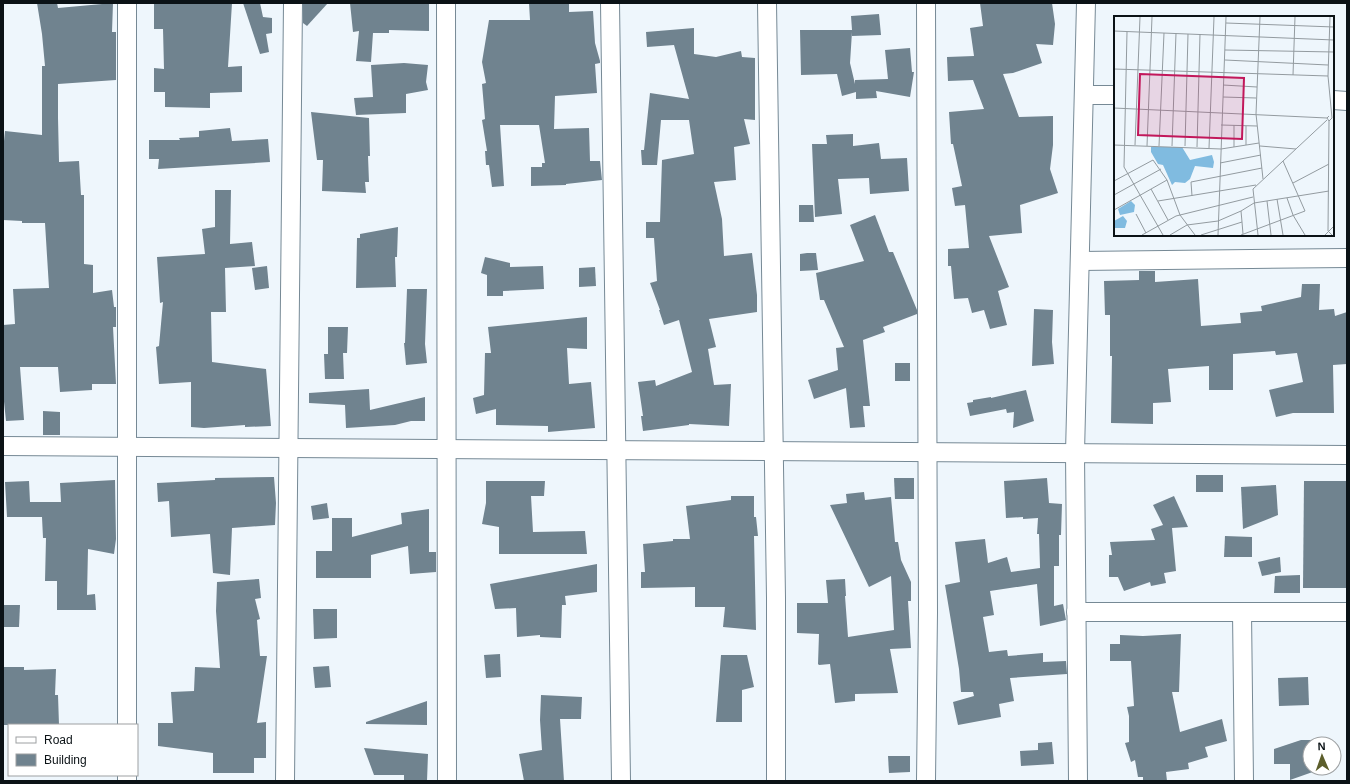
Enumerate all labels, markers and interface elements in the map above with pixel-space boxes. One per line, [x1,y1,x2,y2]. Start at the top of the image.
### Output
inset map [1114,16,1334,236]
legend [8,724,138,776]
text: Road [44,733,73,747]
north arrow [1302,736,1342,776]
text: N [1317,740,1326,752]
text: Building [44,753,87,767]

